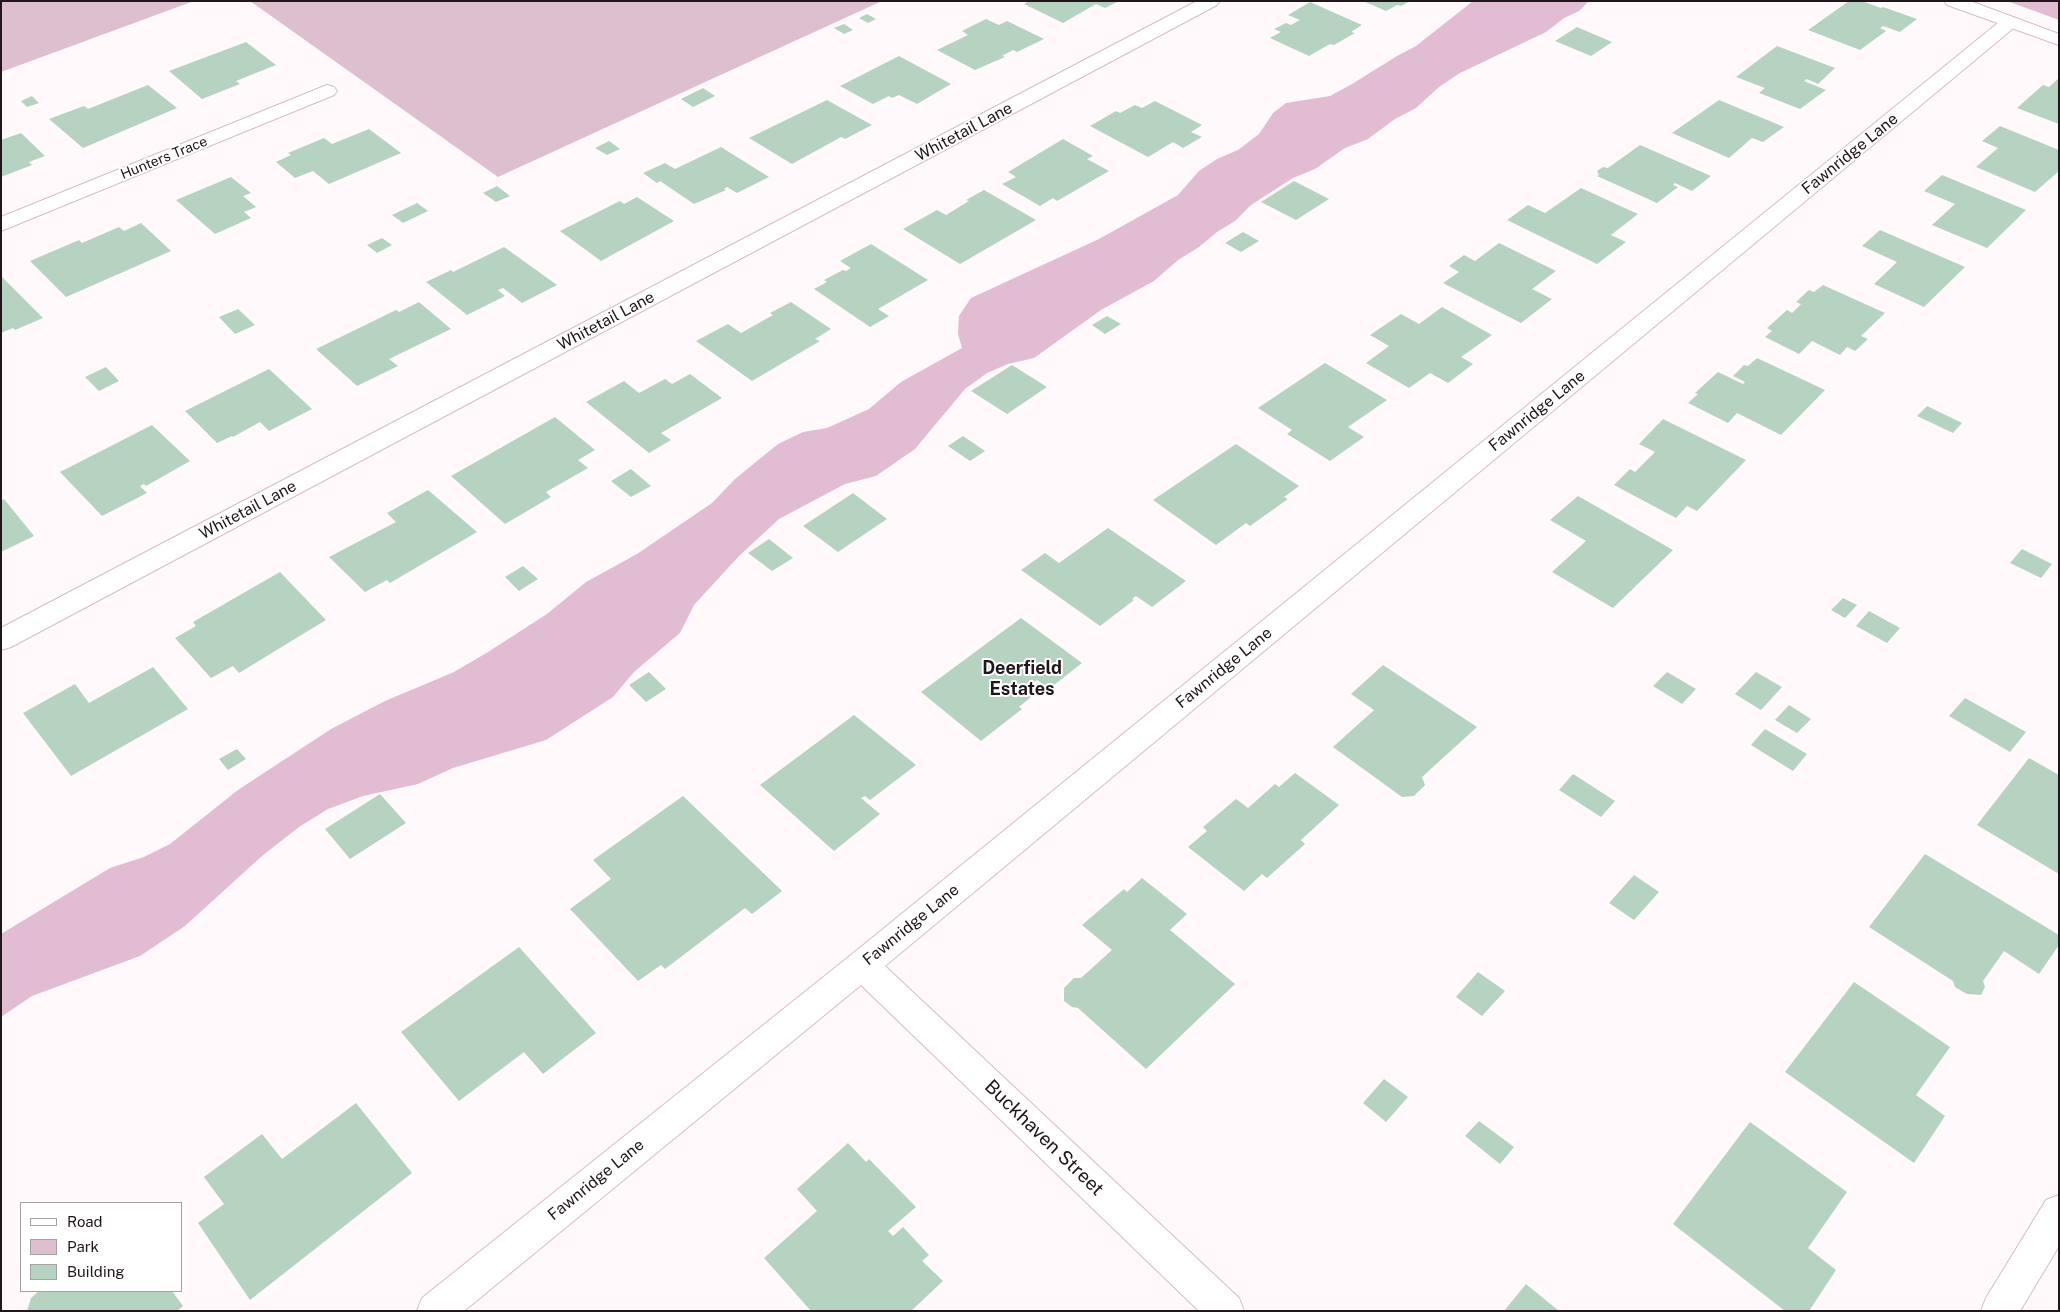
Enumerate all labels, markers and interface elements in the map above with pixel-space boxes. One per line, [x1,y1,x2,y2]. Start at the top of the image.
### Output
street label: Whitetail Lane [912,98,1016,166]
street label: Fawnridge Lane [1798,109,1902,199]
street label: Hunters Trace [118,133,210,183]
street label: Whitetail Lane [554,287,658,355]
street label: Fawnridge Lane [1485,366,1589,456]
street label: Whitetail Lane [196,476,300,544]
street label: Fawnridge Lane [1172,623,1276,713]
district label: Deerfield Estates [982,657,1062,700]
street label: Fawnridge Lane [859,880,963,970]
street label: Buckhaven Street [980,1075,1108,1201]
street label: Fawnridge Lane [544,1135,648,1225]
legend [20,1202,182,1292]
text: Road [67,1213,103,1230]
text: Park [67,1238,99,1255]
text: Building [67,1263,125,1280]

